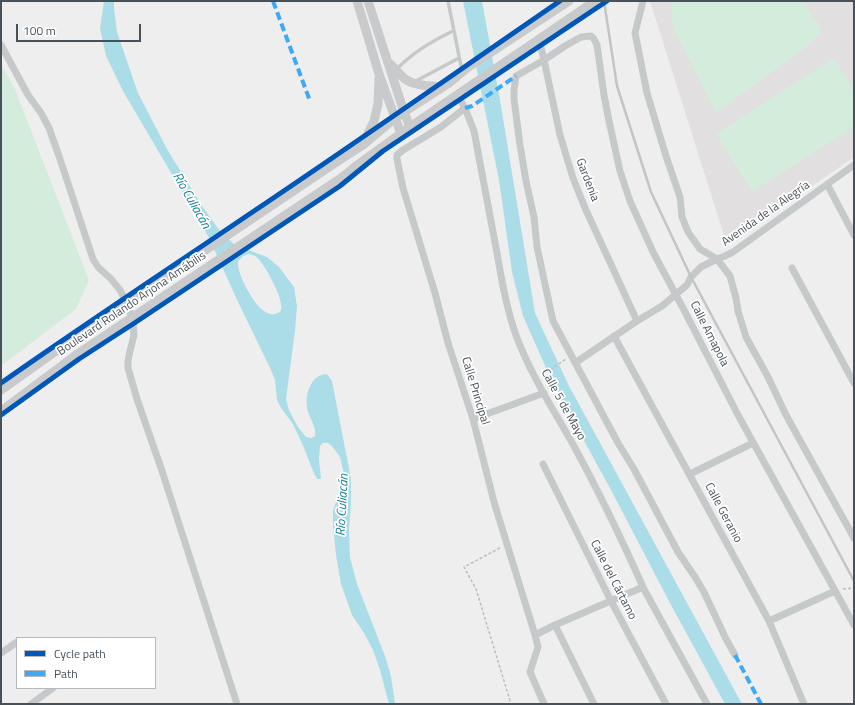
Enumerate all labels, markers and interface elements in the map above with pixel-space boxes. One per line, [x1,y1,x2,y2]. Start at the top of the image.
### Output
scale bar [18,16,143,42]
text: 100 m [23,21,56,40]
street label: Gardenia [572,156,602,204]
water label: Río Culiacán [169,170,213,232]
street label: Avenida de la Alegría [719,178,813,250]
street label: Boulevard Rolando Arjona Amábilis [55,249,209,359]
street label: Calle Amapola [686,299,732,369]
street label: Calle Principal [458,355,492,427]
street label: Calle 5 de Mayo [537,367,589,443]
water label: Río Culiacán [334,473,352,537]
street label: Calle Geranio [701,481,745,545]
street label: Calle del Cártamo [587,538,639,622]
legend [16,637,156,689]
text: Cycle path [54,644,106,663]
text: Path [54,664,78,683]

